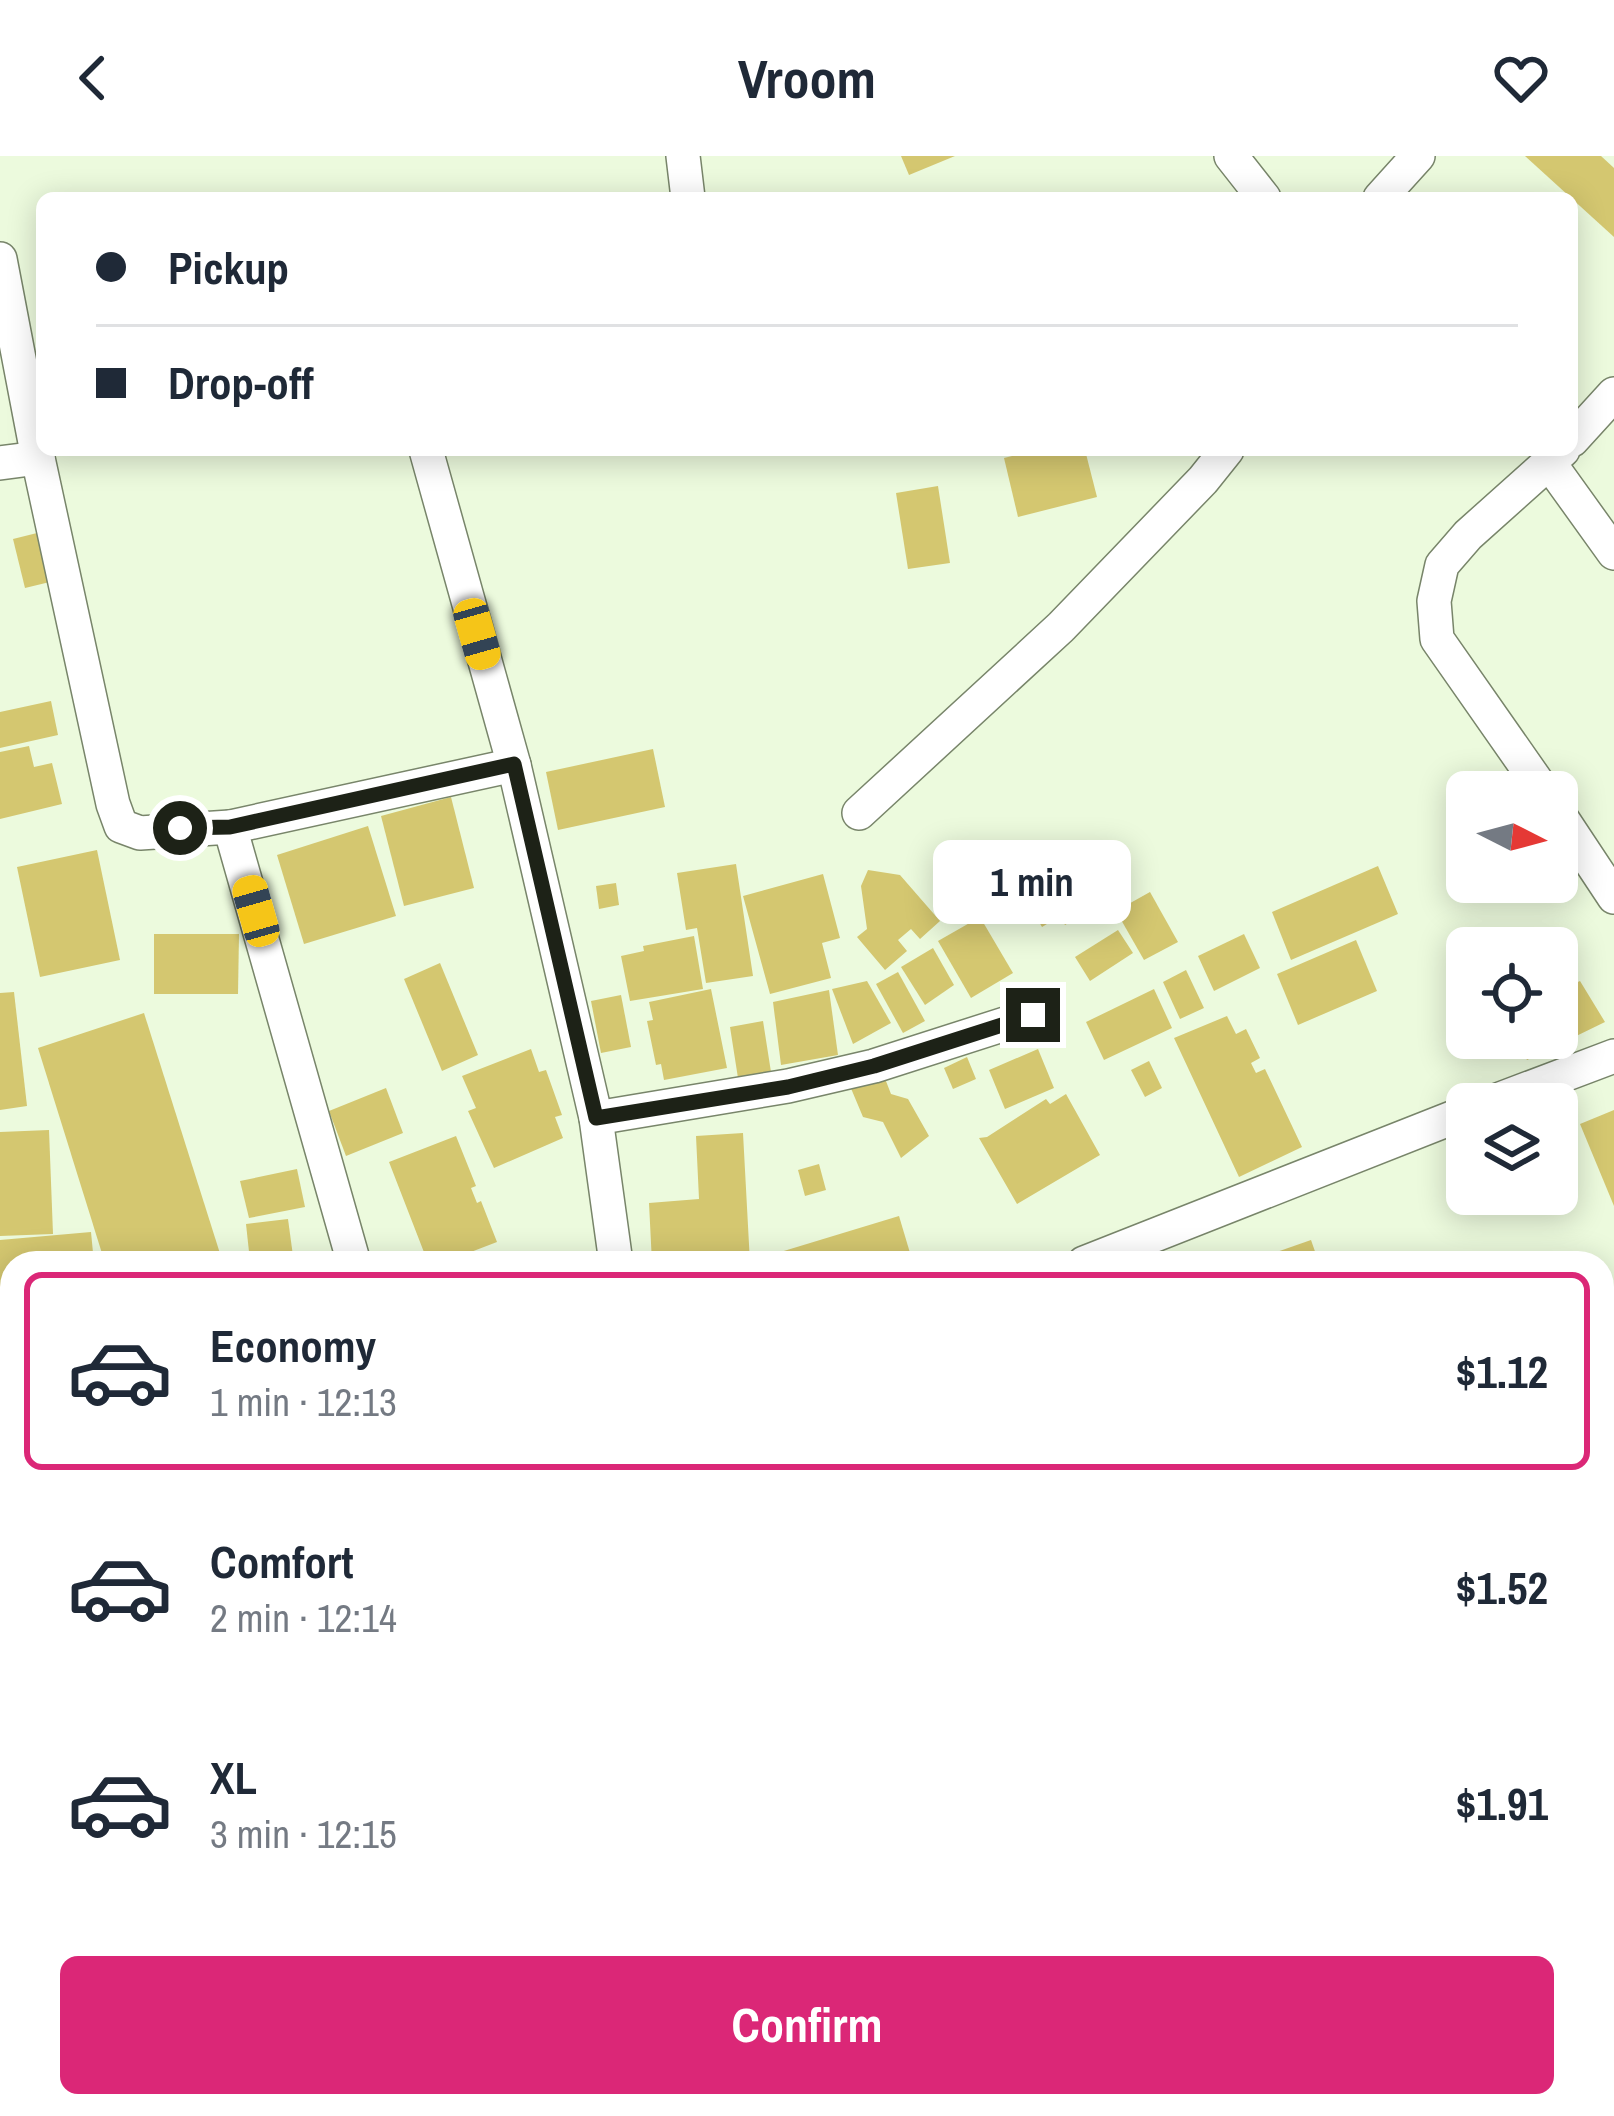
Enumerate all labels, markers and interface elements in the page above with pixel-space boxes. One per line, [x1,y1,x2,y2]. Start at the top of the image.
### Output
text: Vroom [738,42,876,115]
icon: back [60,45,126,111]
icon: heart [1488,45,1554,111]
text: Pickup [168,237,289,298]
text: Drop-off [168,352,314,413]
car [450,594,504,674]
north arrow [1446,771,1578,903]
map controls [1446,771,1578,1215]
route start [153,801,207,855]
callout: 1 min [934,841,1132,925]
text: 1 min [990,856,1074,908]
car [229,871,283,951]
button: locate [1446,927,1578,1059]
route end [1006,988,1060,1042]
button: layers [1446,1083,1578,1215]
text: Economy [210,1315,376,1376]
icon: car [66,1317,174,1425]
text: $1.12 [1456,1341,1548,1402]
text: 1 min · 12:13 [210,1376,397,1428]
text: Comfort [210,1531,353,1592]
icon: car [66,1533,174,1641]
text: $1.52 [1456,1557,1548,1618]
text: 2 min · 12:14 [210,1592,397,1644]
text: XL [210,1747,257,1808]
icon: car [66,1749,174,1857]
text: $1.91 [1456,1773,1548,1834]
text: 3 min · 12:15 [210,1808,397,1860]
button: Confirm [60,1956,1554,2094]

